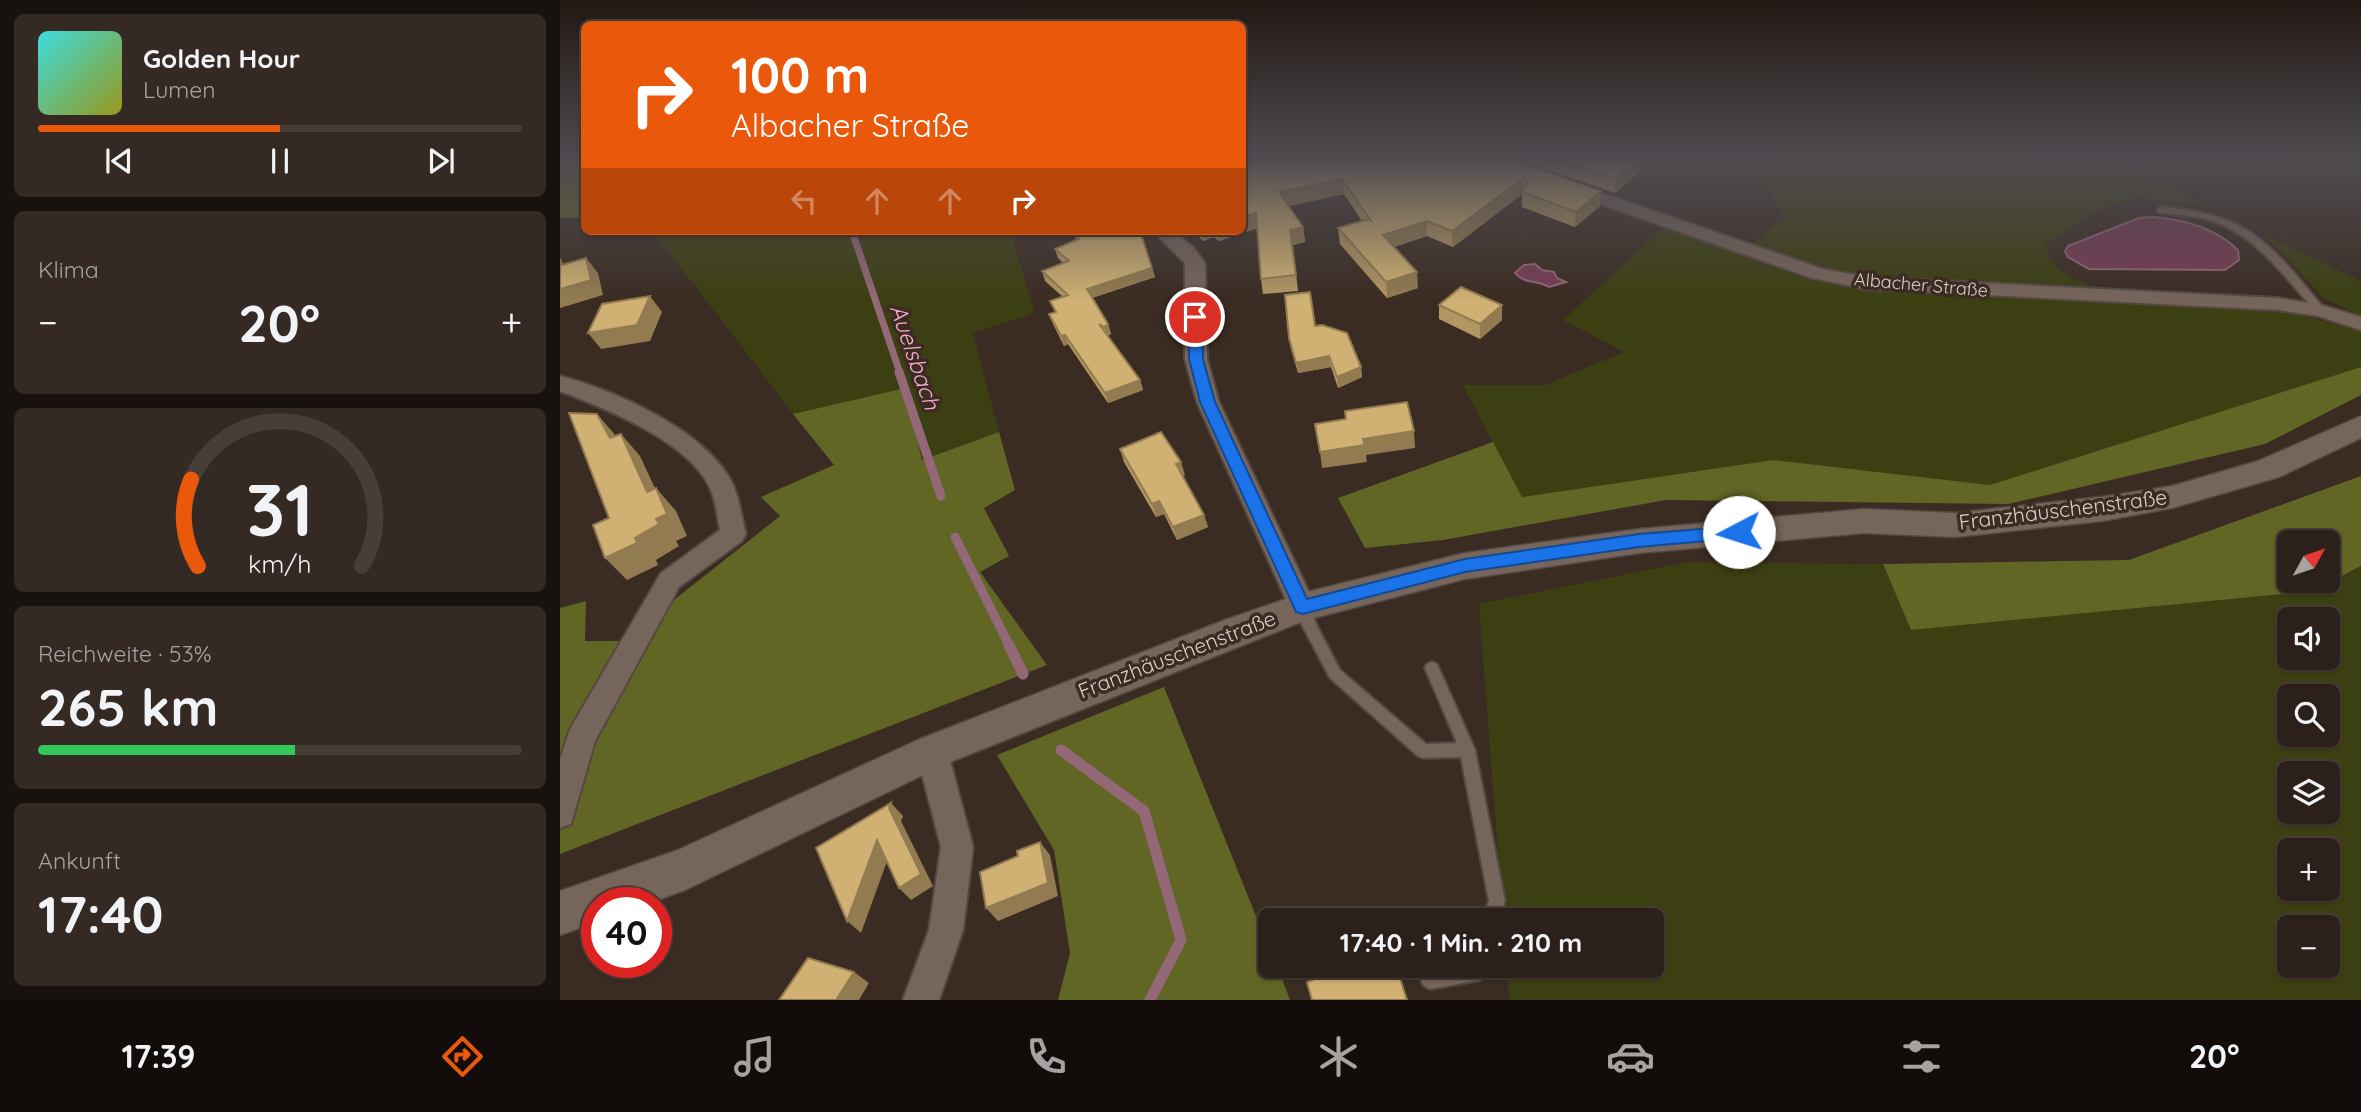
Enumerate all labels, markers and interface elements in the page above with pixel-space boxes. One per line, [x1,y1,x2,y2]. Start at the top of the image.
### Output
text: Golden Hour [143,42,300,75]
text: 100 m [731,44,869,105]
icon: right [616,49,707,140]
text: Lumen [143,75,216,104]
text: Albacher Straße [731,105,969,145]
icon: previous [100,142,138,180]
icon: pause [261,142,299,180]
icon: next [422,142,460,180]
icon: left [785,182,823,220]
icon: ahead [858,182,896,220]
icon: ahead [931,182,969,220]
icon: right [1004,182,1042,220]
text: Klima [38,255,99,284]
street label: Albacher Straße [1853,267,1989,302]
pin [1165,287,1225,347]
text: 20° [238,290,320,355]
text: − [38,298,58,346]
text: + [501,298,522,346]
icon: arrive [1176,298,1214,336]
water label: Auelsbach [884,300,947,414]
text: 31 [246,463,314,554]
street label: Franzhäuschenstraße [1957,483,2168,535]
position arrow [1702,495,1776,569]
north arrow [2277,530,2340,593]
map controls [2277,530,2340,978]
text: km/h [248,548,312,579]
street label: Franzhäuschenstraße [1074,604,1279,704]
button: sound [2277,607,2340,670]
text: Reichweite · 53% [38,639,212,668]
text: 265 km [38,674,218,739]
button: search [2277,684,2340,747]
button: layers [2277,761,2340,824]
button: + [2277,838,2340,901]
text: Ankunft [38,846,121,875]
text: 17:40 [38,881,163,946]
speed limit sign: 40 [581,887,672,978]
button: − [2277,915,2340,978]
text: 17:40 · 1 Min. · 210 m [1340,926,1582,959]
icon: directions [438,1032,487,1081]
icon: music [730,1032,779,1081]
icon: phone [1022,1032,1071,1081]
icon: climate [1314,1032,1363,1081]
icon: car [1606,1032,1655,1081]
icon: filters [1897,1032,1946,1081]
text: 17:39 [121,1036,196,1076]
text: 20° [2189,1036,2240,1076]

